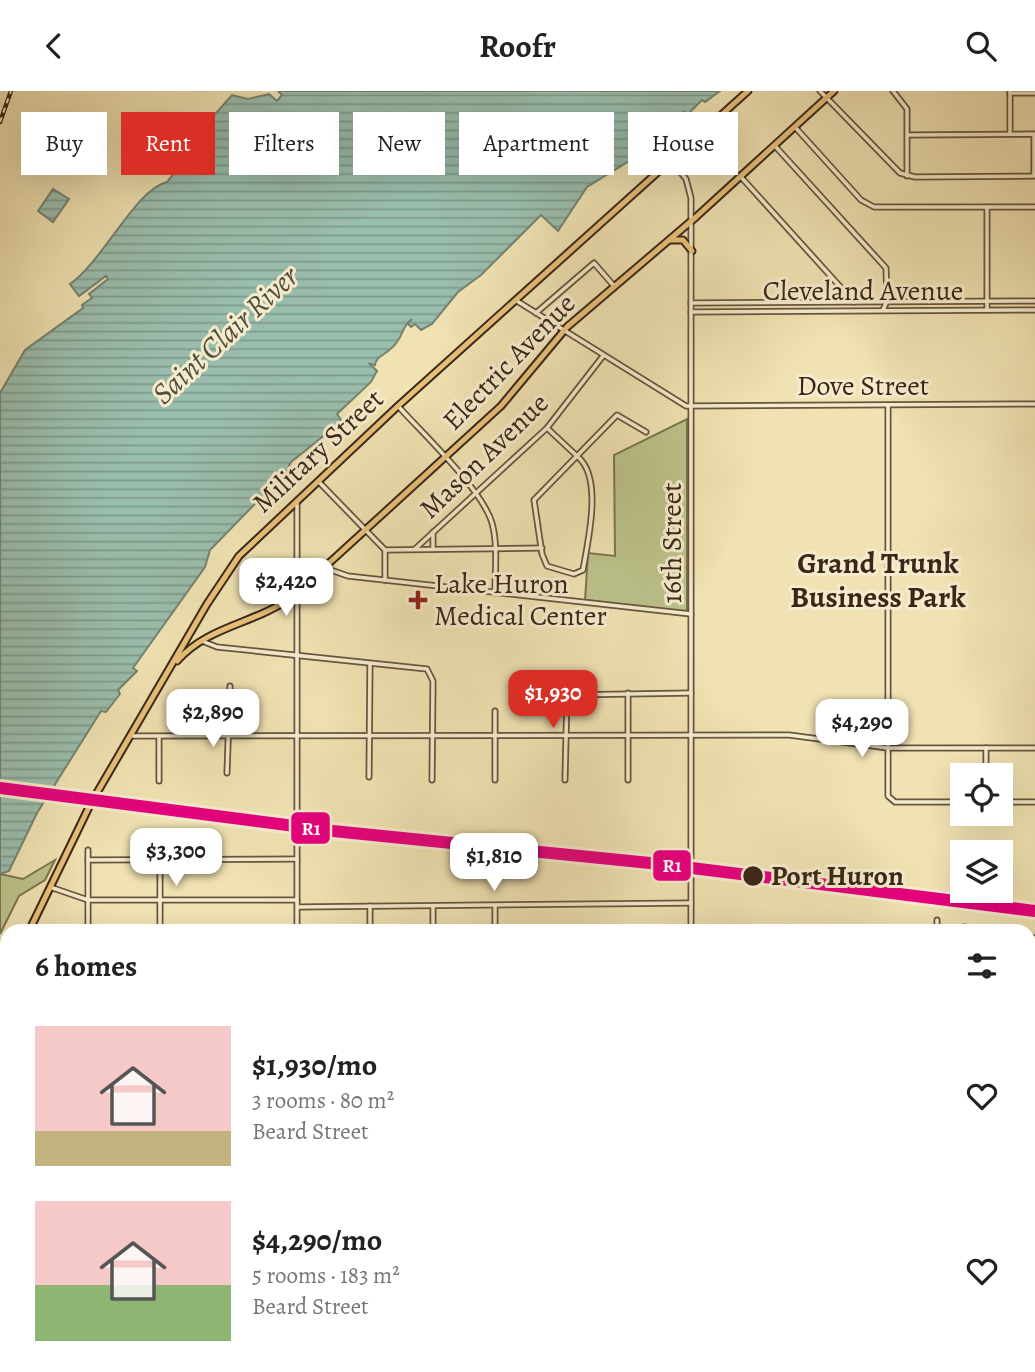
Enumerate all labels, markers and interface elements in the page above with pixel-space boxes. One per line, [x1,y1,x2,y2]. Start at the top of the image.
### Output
text: Roofr [479,24,556,68]
icon: back [35,27,73,65]
icon: search [962,27,1000,65]
chip: Buy [21,112,107,175]
chip: Rent [121,112,215,175]
chip: Filters [229,112,339,175]
chip: New [353,112,445,175]
chip: Apartment [459,112,614,175]
chip: House [628,112,738,175]
water label: Saint Clair River [143,256,308,413]
street label: Cleveland Avenue [763,272,963,310]
street label: Electric Avenue [434,285,584,439]
street label: Dove Street [797,367,929,405]
street label: Military Street [244,380,392,522]
street label: Mason Avenue [411,385,557,527]
street label: 16th Street [653,482,691,604]
district label: Grand Trunk Business Park [790,543,966,617]
pin: $2,420 [229,559,343,618]
text: $2,420 [255,565,317,596]
place label: Lake Huron Medical Center [434,565,607,635]
marker: Lake Huron Medical Center [408,590,428,610]
pin: $1,930 [496,671,610,730]
text: $1,930 [524,677,582,708]
pin: $2,890 [156,689,270,749]
text: $2,890 [182,696,244,727]
pin: $4,290 [805,699,919,759]
text: $4,290 [831,706,893,737]
map controls [950,763,1013,903]
button: locate [950,763,1013,826]
line badge: R1 [290,811,331,845]
text: R1 [302,816,321,842]
pin: $3,300 [119,829,233,888]
pin: $1,810 [437,833,551,893]
text: $3,300 [146,835,206,866]
text: $1,810 [466,840,522,871]
button: layers [950,840,1013,903]
line badge: R1 [652,849,692,882]
text: R1 [663,853,682,879]
place label: Port Huron [771,857,904,895]
marker: Port Huron [741,864,765,888]
text: 6 homes [35,946,137,986]
icon: filters [963,947,1001,985]
text: $1,930/mo [252,1045,377,1085]
icon: home [91,1054,175,1138]
icon: heart [963,1077,1001,1115]
text: 3 rooms · 80 m² [252,1085,394,1116]
text: Beard Street [252,1116,369,1147]
text: $4,290/mo [252,1220,382,1260]
icon: home [91,1229,175,1313]
icon: heart [963,1252,1001,1290]
text: 5 rooms · 183 m² [252,1260,400,1291]
text: Beard Street [252,1291,369,1322]

